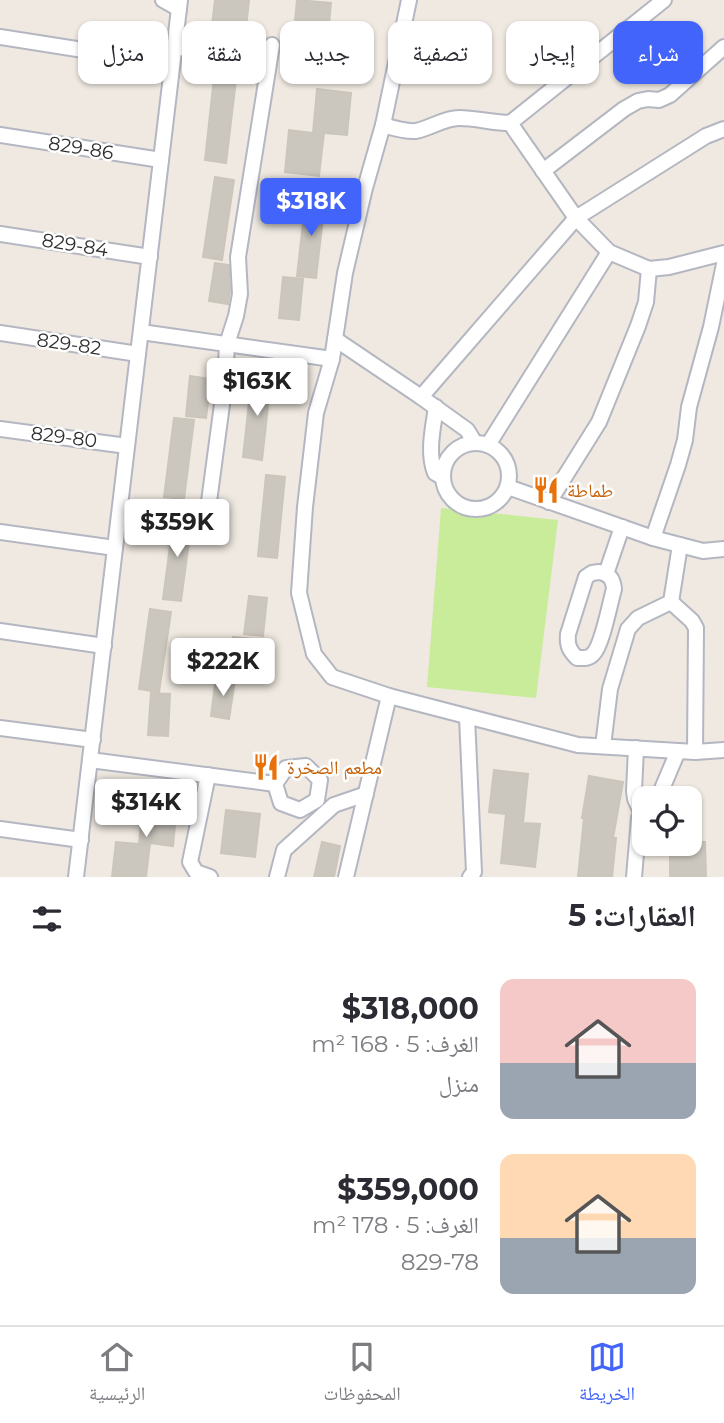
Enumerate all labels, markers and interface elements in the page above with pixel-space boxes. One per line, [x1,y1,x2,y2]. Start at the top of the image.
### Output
chip: منزل [78,21,168,84]
chip: شقة [182,21,266,84]
chip: جديد [280,21,374,84]
chip: تصفية [388,21,492,84]
chip: إيجار [506,21,599,84]
chip: شراء [613,21,703,84]
street label: 829-86 [47,132,115,164]
pin: $318K [262,178,360,238]
text: $318K [276,187,346,215]
street label: 829-84 [40,228,110,262]
street label: 829-82 [35,328,103,360]
pin: $163K [208,358,306,418]
text: $163K [223,367,291,395]
street label: 829-80 [30,422,98,452]
restaurant icon: طماطة [531,475,561,505]
place label: طماطة [567,479,613,502]
pin: $359K [128,500,226,559]
text: $359K [140,508,214,536]
pin: $222K [174,638,272,698]
text: $222K [187,647,259,675]
restaurant icon: مطعم الصخرة [251,752,281,782]
place label: مطعم الصخرة [287,756,382,780]
pin: $314K [97,780,195,839]
map controls [632,786,702,856]
button: locate [632,786,702,856]
text: $314K [111,788,181,816]
text: العقارات: 5 [568,897,696,934]
icon: filters [28,900,66,938]
text: $318,000 [342,990,479,1027]
icon: home [556,1007,640,1091]
text: الغرف: 5 · 168 m² [311,1030,479,1058]
text: منزل [439,1070,479,1098]
text: $359,000 [337,1171,479,1208]
icon: home [556,1182,640,1266]
text: الغرف: 5 · 178 m² [312,1211,479,1239]
text: 829-78 [401,1248,479,1276]
tab: الرئيسية [89,1338,145,1412]
tab: المحفوظات [324,1338,401,1412]
tab: الخريطة [579,1338,635,1412]

